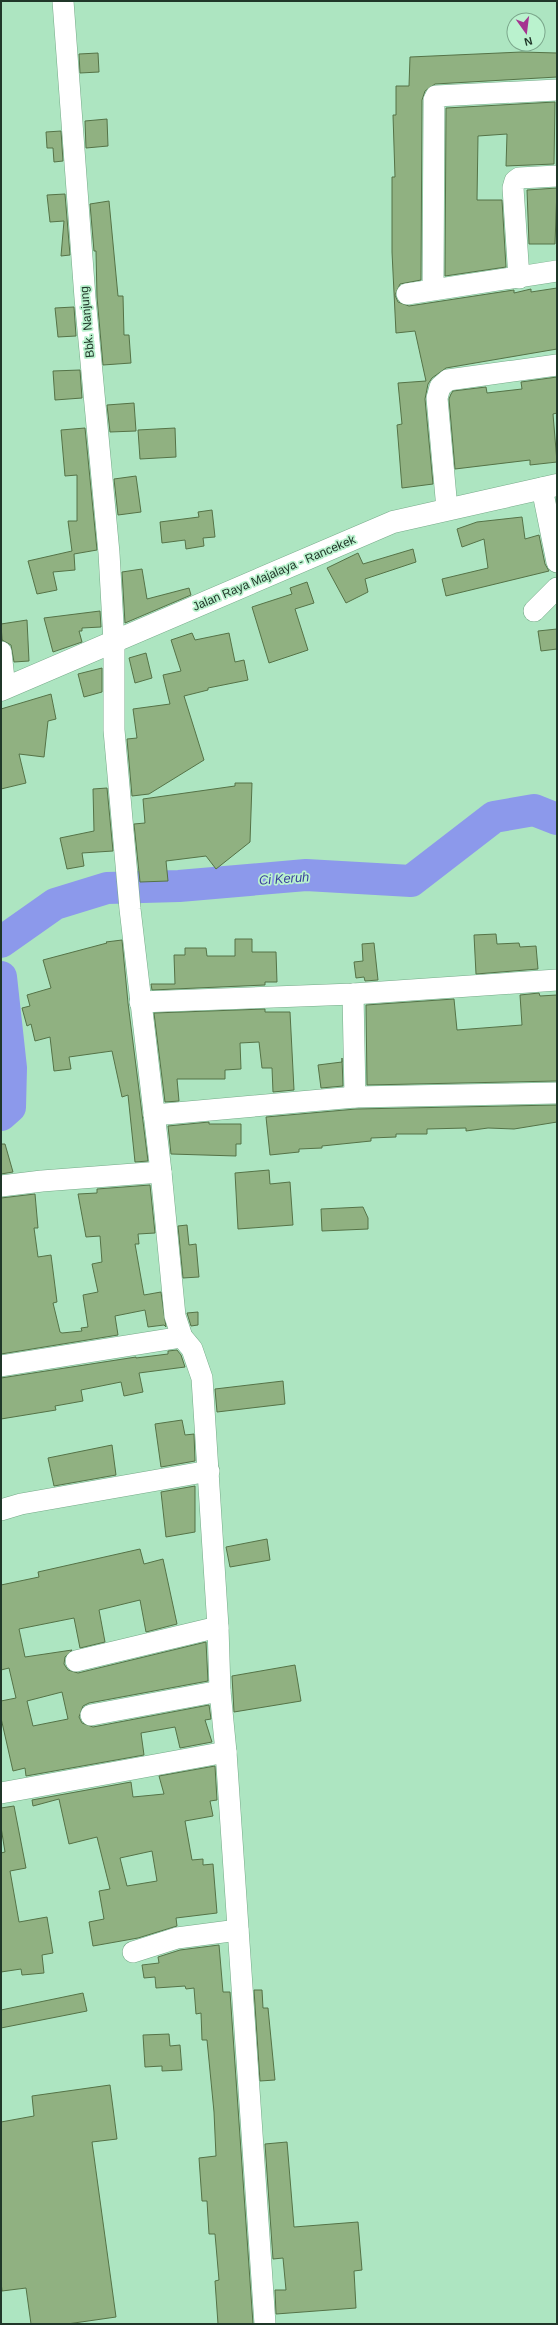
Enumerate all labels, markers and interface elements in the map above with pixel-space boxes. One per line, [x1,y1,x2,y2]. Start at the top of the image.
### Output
north arrow [506,12,546,52]
text: N [523,35,534,48]
street label: Bbk. Nanjung [77,286,97,358]
street label: Jalan Raya Majalaya - Rancekek [191,532,358,614]
water label: Ci Keruh [258,869,310,888]

